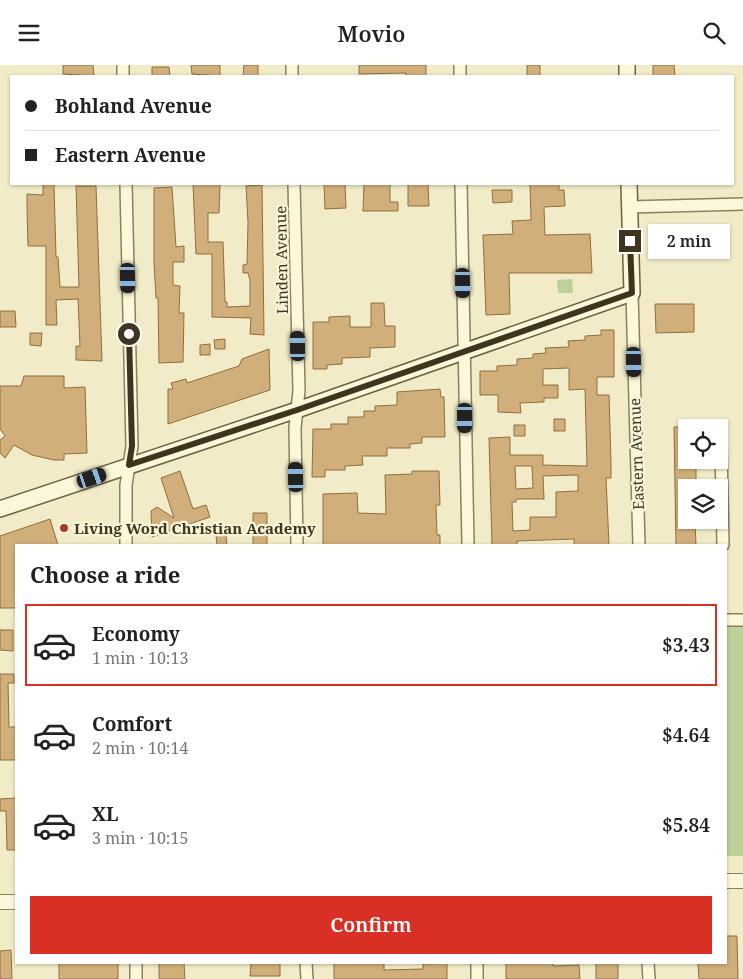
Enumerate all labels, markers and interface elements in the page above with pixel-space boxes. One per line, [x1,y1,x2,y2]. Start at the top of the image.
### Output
text: Movio [338,18,405,48]
icon: menu [15,19,43,47]
icon: search [700,19,728,47]
text: Bohland Avenue [55,93,212,119]
text: Eastern Avenue [55,142,206,168]
street label: Linden Avenue [270,206,292,314]
callout: 2 min [648,223,730,259]
route end [619,230,641,252]
text: 2 min [667,230,711,252]
car [120,263,135,293]
car [455,268,470,298]
route start [118,323,140,345]
car [290,331,305,361]
car [626,347,641,377]
street label: Eastern Avenue [624,398,648,510]
car [457,403,472,433]
map controls [678,419,728,529]
button: locate [678,419,728,469]
car [288,462,303,492]
car [75,466,108,490]
button: layers [678,479,728,529]
place label: Living Word Christian Academy [74,518,316,538]
marker: Living Word Christian Academy [58,522,70,534]
text: Choose a ride [30,559,180,589]
text: Economy [92,621,180,647]
icon: car [32,623,77,668]
text: $3.43 [662,632,710,658]
text: 1 min · 10:13 [92,647,188,669]
text: Comfort [92,711,172,737]
icon: car [32,713,77,758]
text: $4.64 [662,722,710,748]
text: 2 min · 10:14 [92,737,188,759]
text: XL [92,801,118,827]
icon: car [32,803,77,848]
text: $5.84 [662,812,710,838]
text: 3 min · 10:15 [92,827,188,849]
button: Confirm [30,896,712,954]

